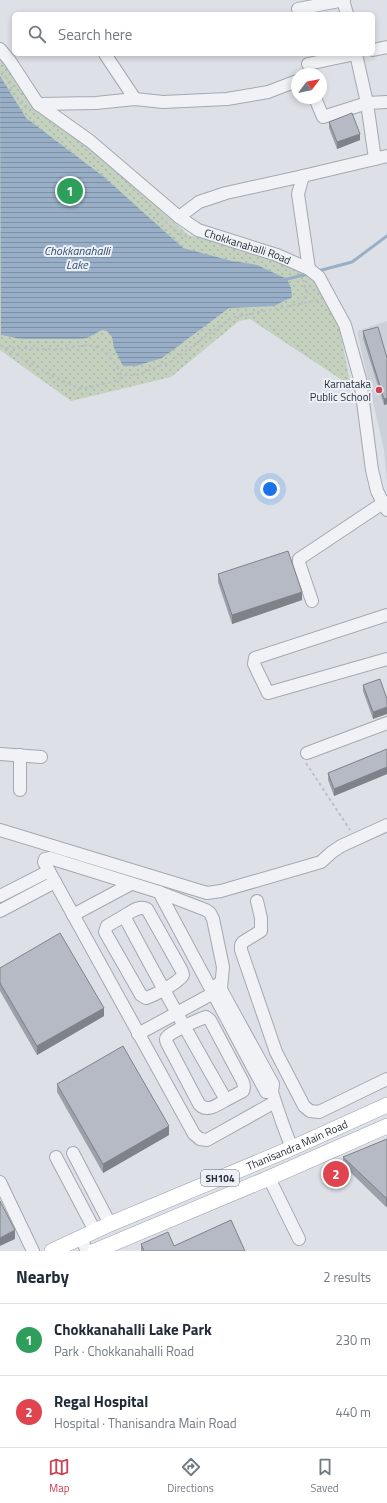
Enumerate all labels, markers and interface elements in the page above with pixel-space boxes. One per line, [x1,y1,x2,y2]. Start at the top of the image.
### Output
search box [12,12,375,56]
icon: search [26,23,48,45]
text: Search here [58,23,132,46]
north arrow [291,68,327,104]
pin: 1 [57,176,83,206]
street label: Chokkanahalli Road [202,224,294,268]
water label: Chokkanahalli Lake [44,241,112,274]
place label: Karnataka Public School [310,376,371,405]
marker: Karnataka Public School [374,385,384,395]
your location [260,479,280,499]
street label: Thanisandra Main Road [244,1116,350,1174]
pin: 2 [323,1159,349,1189]
road number: SH104 [201,1170,239,1186]
text: Nearby [16,1264,69,1290]
text: 2 results [323,1267,371,1287]
text: Chokkanahalli Lake Park [54,1318,212,1341]
text: 1 [25,1330,33,1350]
text: 230 m [335,1330,371,1350]
text: Park · Chokkanahalli Road [54,1341,194,1361]
text: Regal Hospital [54,1390,148,1413]
text: 2 [25,1402,33,1422]
text: 440 m [335,1402,371,1422]
text: Hospital · Thanisandra Main Road [54,1413,237,1433]
tab: Map [48,1456,70,1496]
tab: Directions [167,1456,214,1496]
tab: Saved [311,1456,339,1496]

